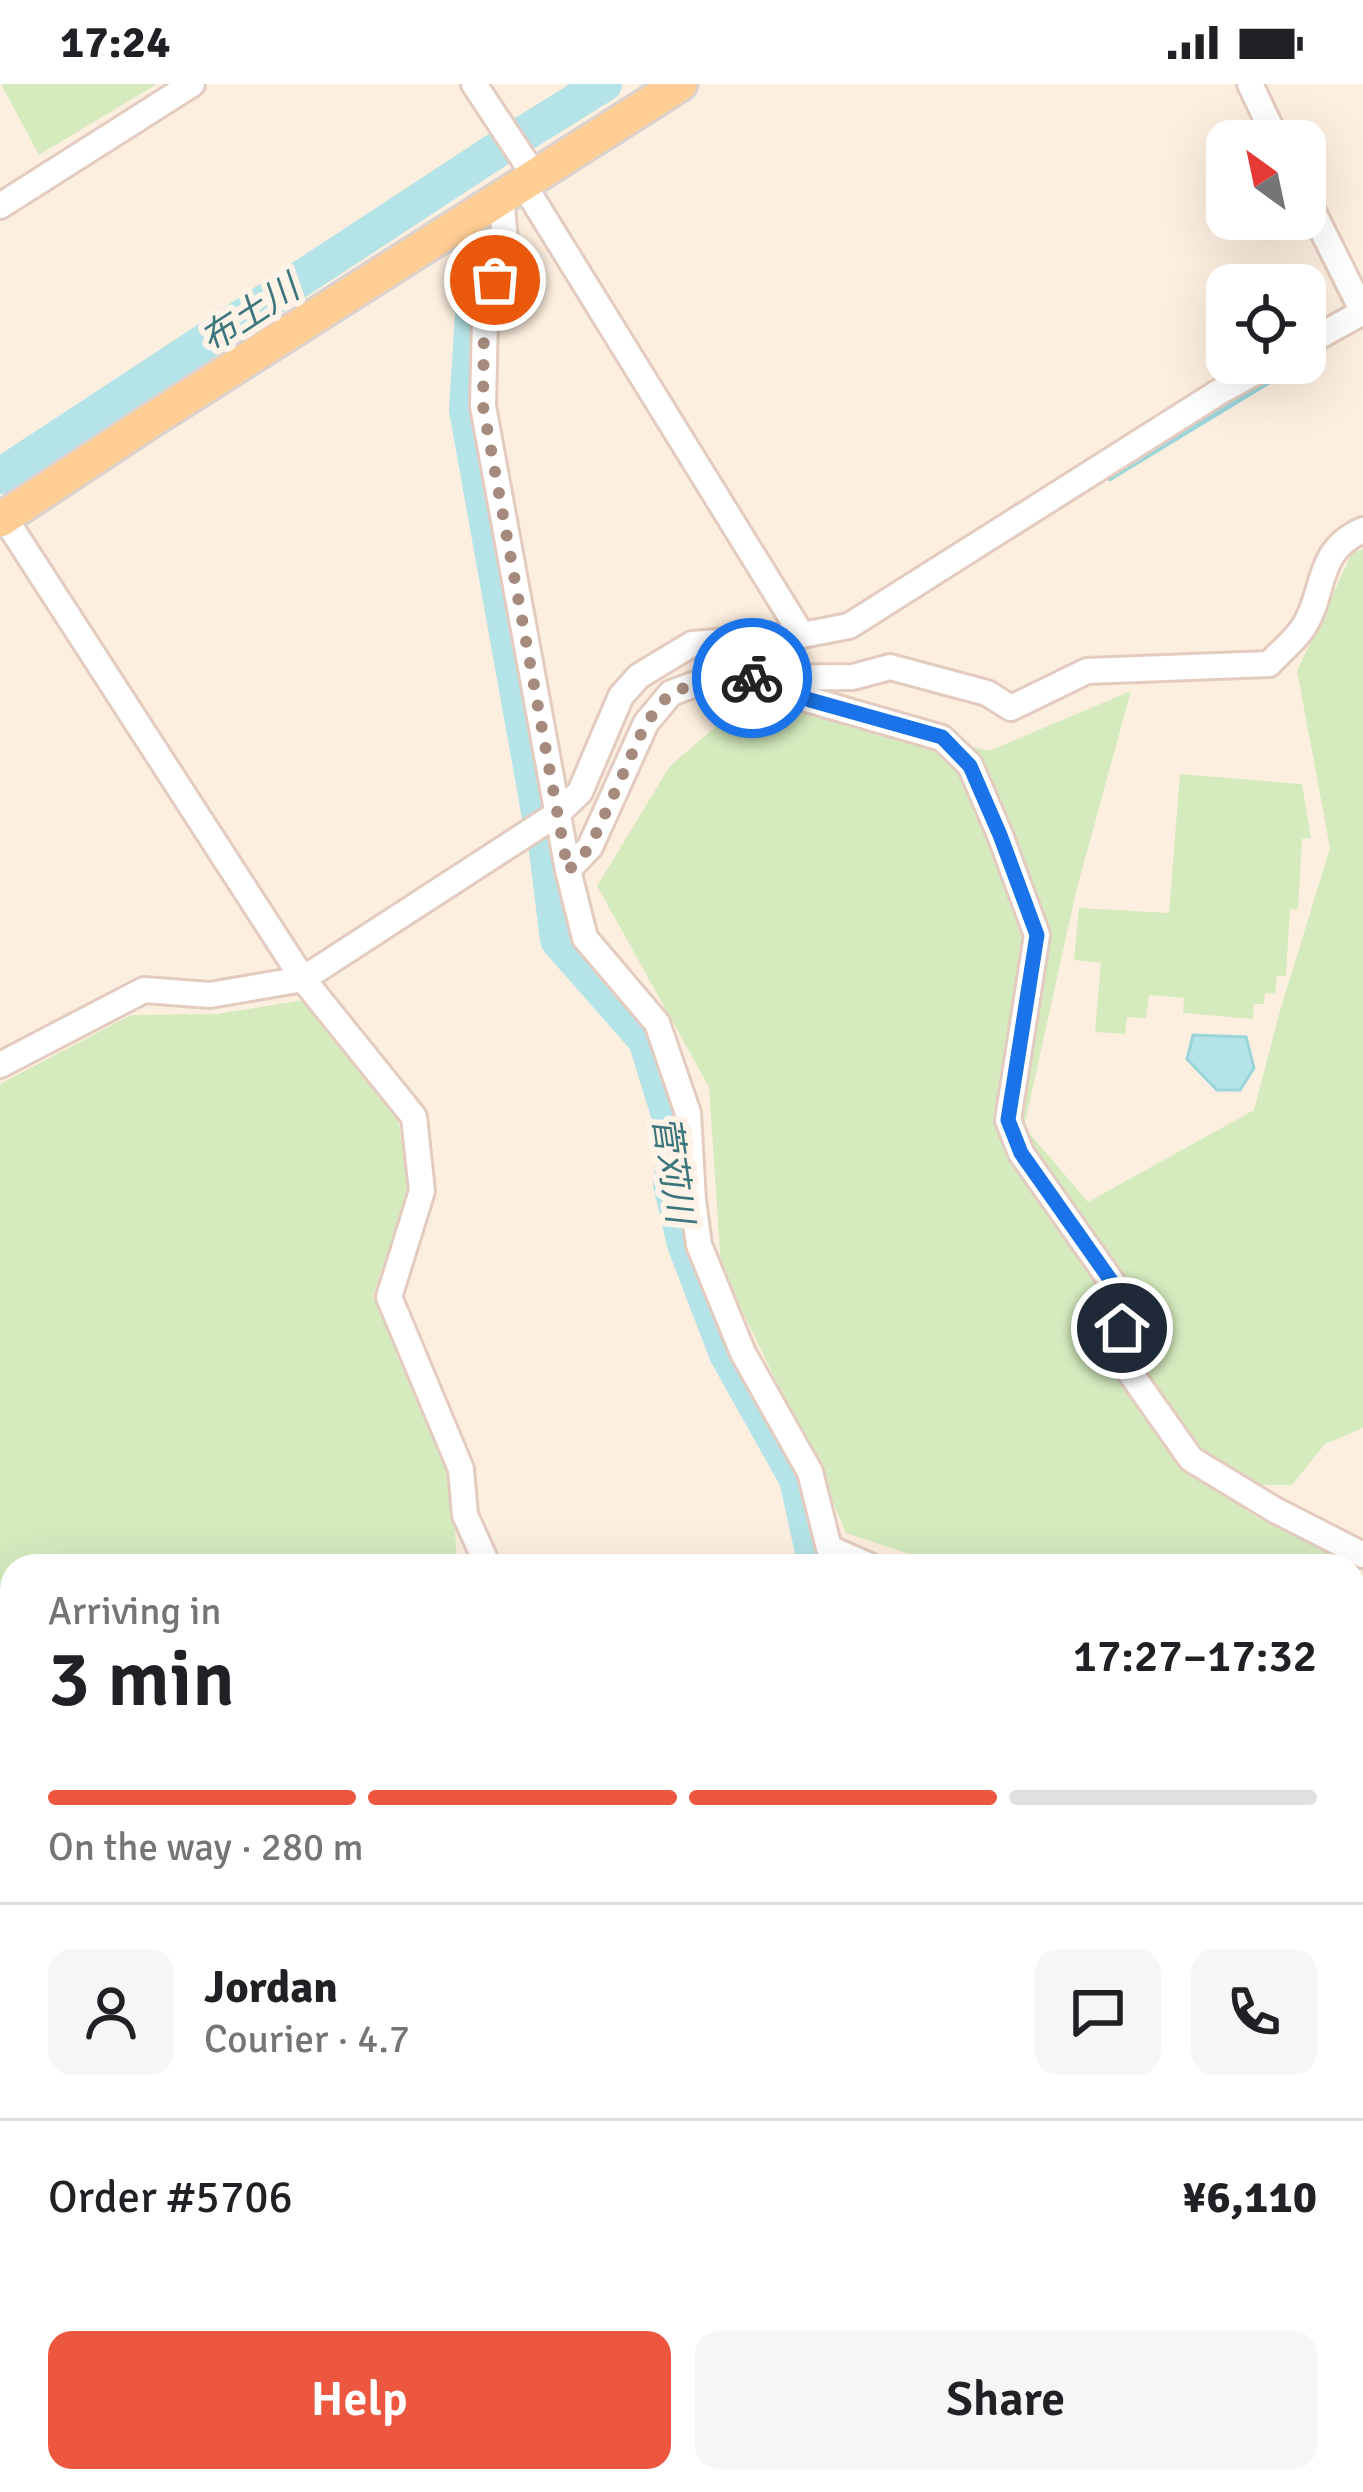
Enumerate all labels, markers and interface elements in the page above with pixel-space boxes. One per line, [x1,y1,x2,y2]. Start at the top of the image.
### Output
text: 17:24 [60,15,170,70]
north arrow [1206,120,1326,240]
map controls [1206,120,1326,384]
pin [444,229,546,331]
icon: bag [462,247,528,313]
water label: 布土川 [192,264,311,363]
button: locate [1206,264,1326,384]
courier [692,618,812,738]
icon: bike [719,645,785,711]
water label: 菅苅川 [643,1113,703,1230]
pin [1071,1277,1173,1379]
icon: home [1089,1295,1155,1361]
text: Arriving in [48,1587,222,1635]
text: 17:27–17:32 [1073,1629,1317,1684]
text: 3 min [48,1632,235,1728]
text: On the way · 280 m [48,1823,364,1871]
button: person [48,1949,174,2075]
button: chat [1035,1949,1161,2075]
button: phone [1191,1949,1317,2075]
text: Jordan [204,1960,338,2015]
text: Courier · 4.7 [204,2015,410,2063]
text: Order #5706 [48,2170,293,2225]
text: ¥6,110 [1182,2170,1317,2225]
button: Help [48,2331,671,2469]
button: Share [695,2331,1317,2469]

